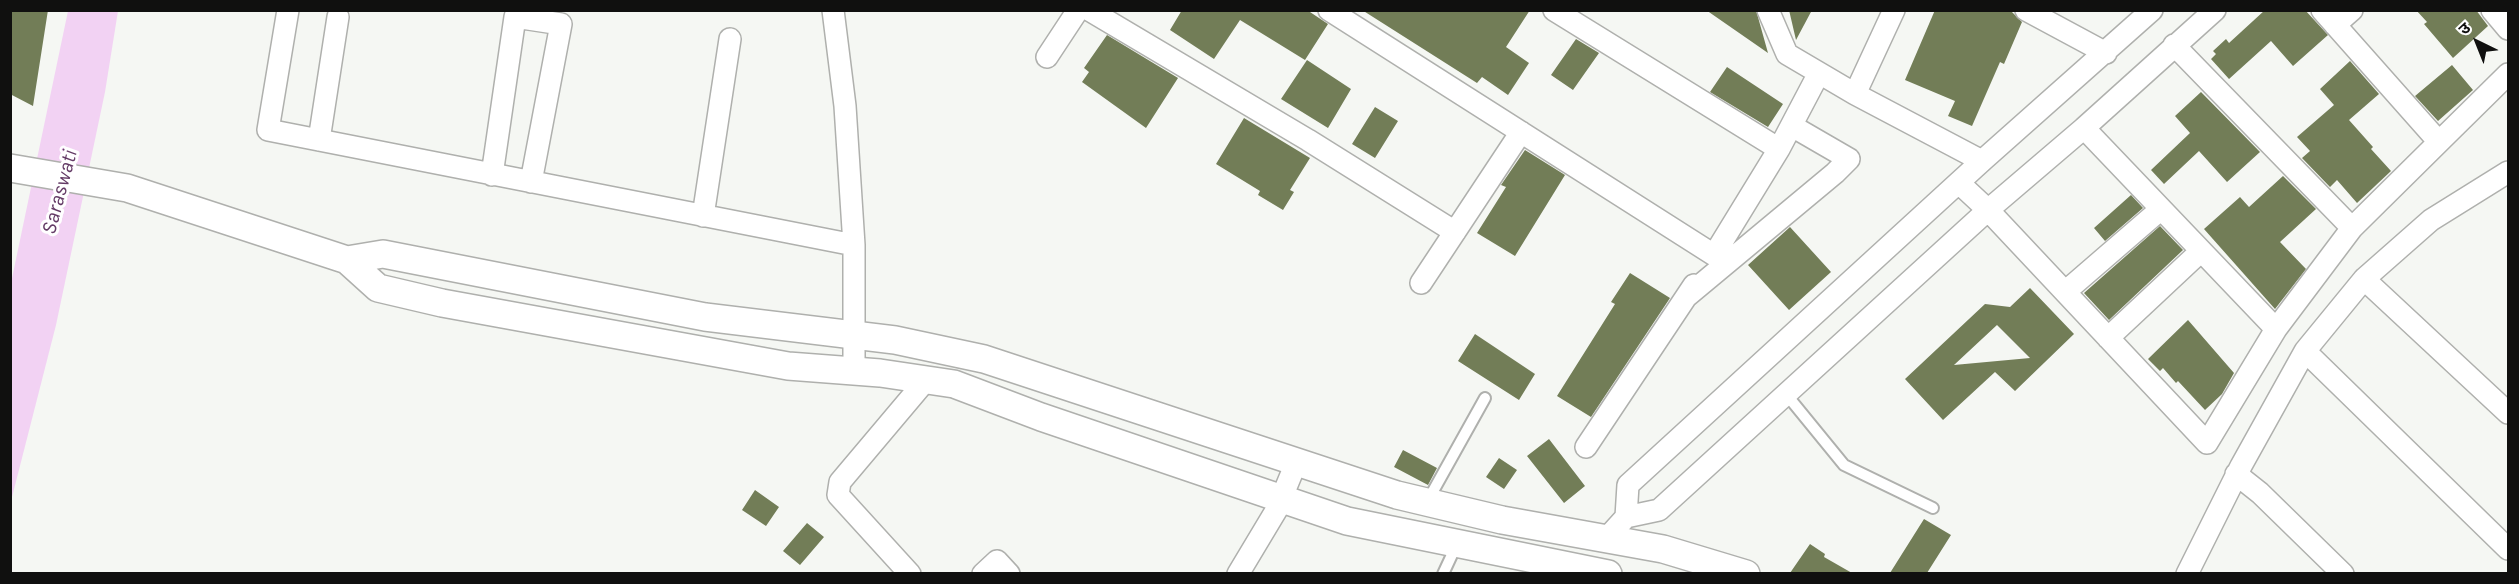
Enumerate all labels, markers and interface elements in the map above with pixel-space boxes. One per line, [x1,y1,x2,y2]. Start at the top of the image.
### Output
north arrow [2447,12,2507,72]
text: उ [2454,18,2474,39]
water label: Saraswati [37,147,83,237]

